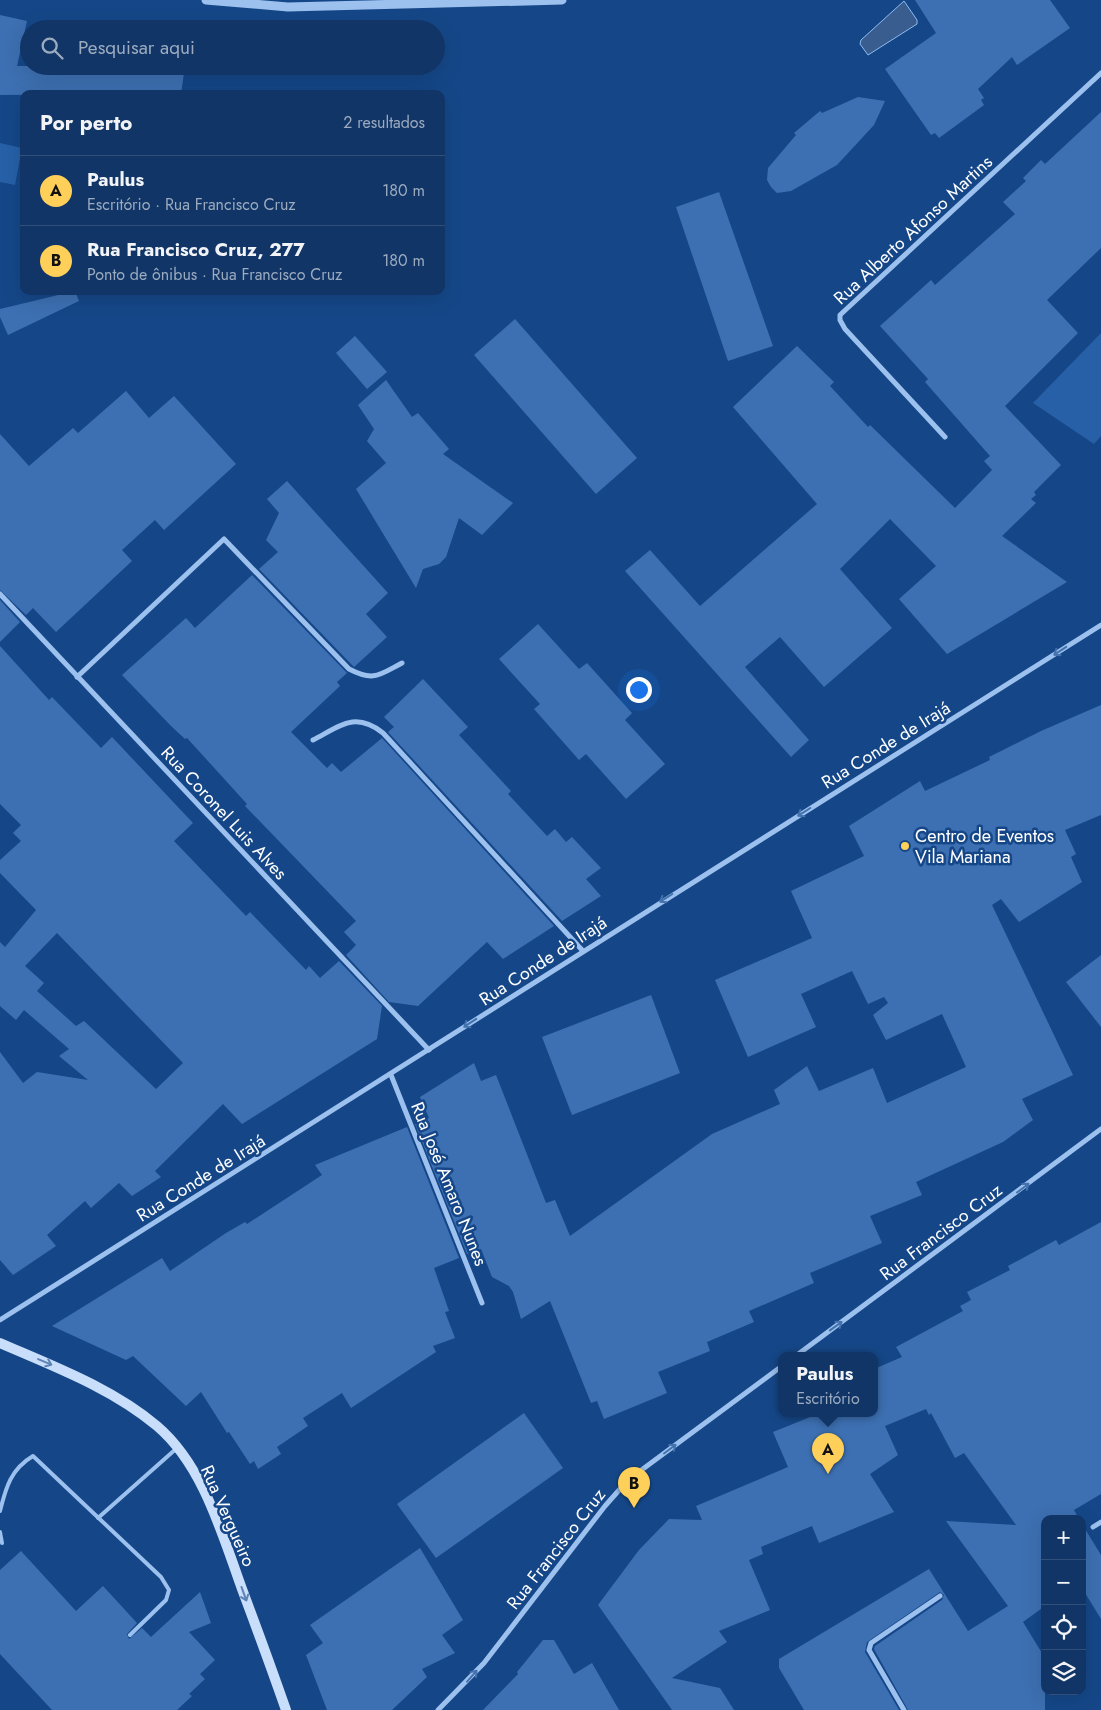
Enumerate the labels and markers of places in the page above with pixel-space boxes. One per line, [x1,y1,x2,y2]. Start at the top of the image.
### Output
place label: Centro de Eventos Vila Mariana [915,823,1054,870]
marker: Centro de Eventos Vila Mariana [899,840,911,852]
pin: A [812,1433,844,1474]
pin: B [618,1467,650,1508]

